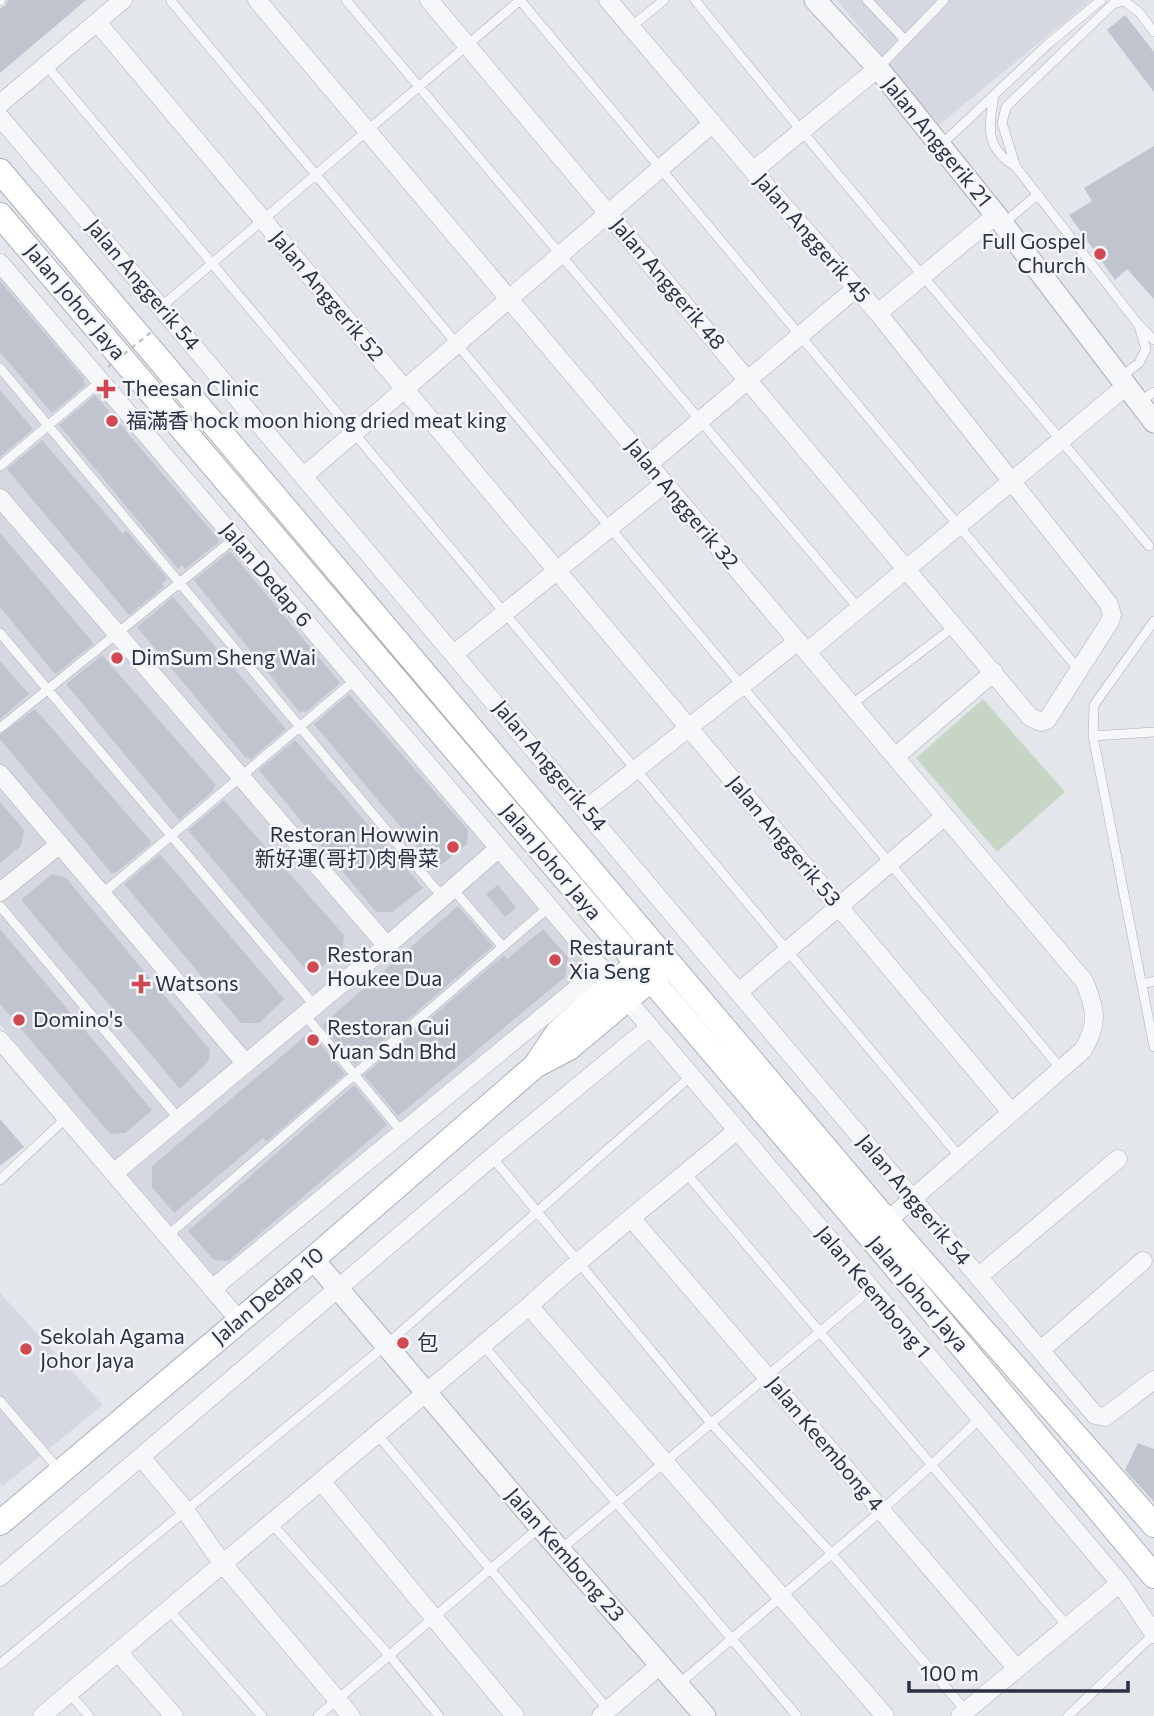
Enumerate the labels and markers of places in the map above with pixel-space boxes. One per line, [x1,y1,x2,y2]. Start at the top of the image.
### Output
place label: Full Gospel Church [982,228,1086,277]
marker: Full Gospel Church [1092,246,1108,262]
place label: Theesan Clinic [122,375,259,400]
marker: Theesan Clinic [96,379,116,399]
place label: 福滿香 hock moon hiong dried meat king [126,407,507,432]
marker: 福滿香 hock moon hiong dried meat king [104,413,120,429]
place label: DimSum Sheng Wai [131,644,316,669]
marker: DimSum Sheng Wai [109,650,125,666]
place label: Restoran Howwin 新好運(哥打)肉骨菜 [255,821,439,870]
marker: Restoran Howwin 新好運(哥打)肉骨菜 [445,839,461,855]
place label: Restaurant Xia Seng [569,934,674,983]
place label: Restoran Houkee Dua [327,941,442,990]
marker: Restaurant Xia Seng [547,952,563,968]
marker: Restoran Houkee Dua [305,959,321,975]
place label: Watsons [155,970,239,995]
marker: Watsons [133,976,149,992]
place label: Domino's [33,1006,123,1031]
marker: Domino's [11,1012,27,1028]
place label: Restoran Gui Yuan Sdn Bhd [327,1014,456,1063]
marker: Restoran Gui Yuan Sdn Bhd [305,1032,321,1048]
place label: Sekolah Agama Johor Jaya [40,1323,185,1372]
place label: 包 [417,1329,438,1354]
marker: 包 [395,1335,411,1351]
marker: Sekolah Agama Johor Jaya [18,1341,34,1357]

